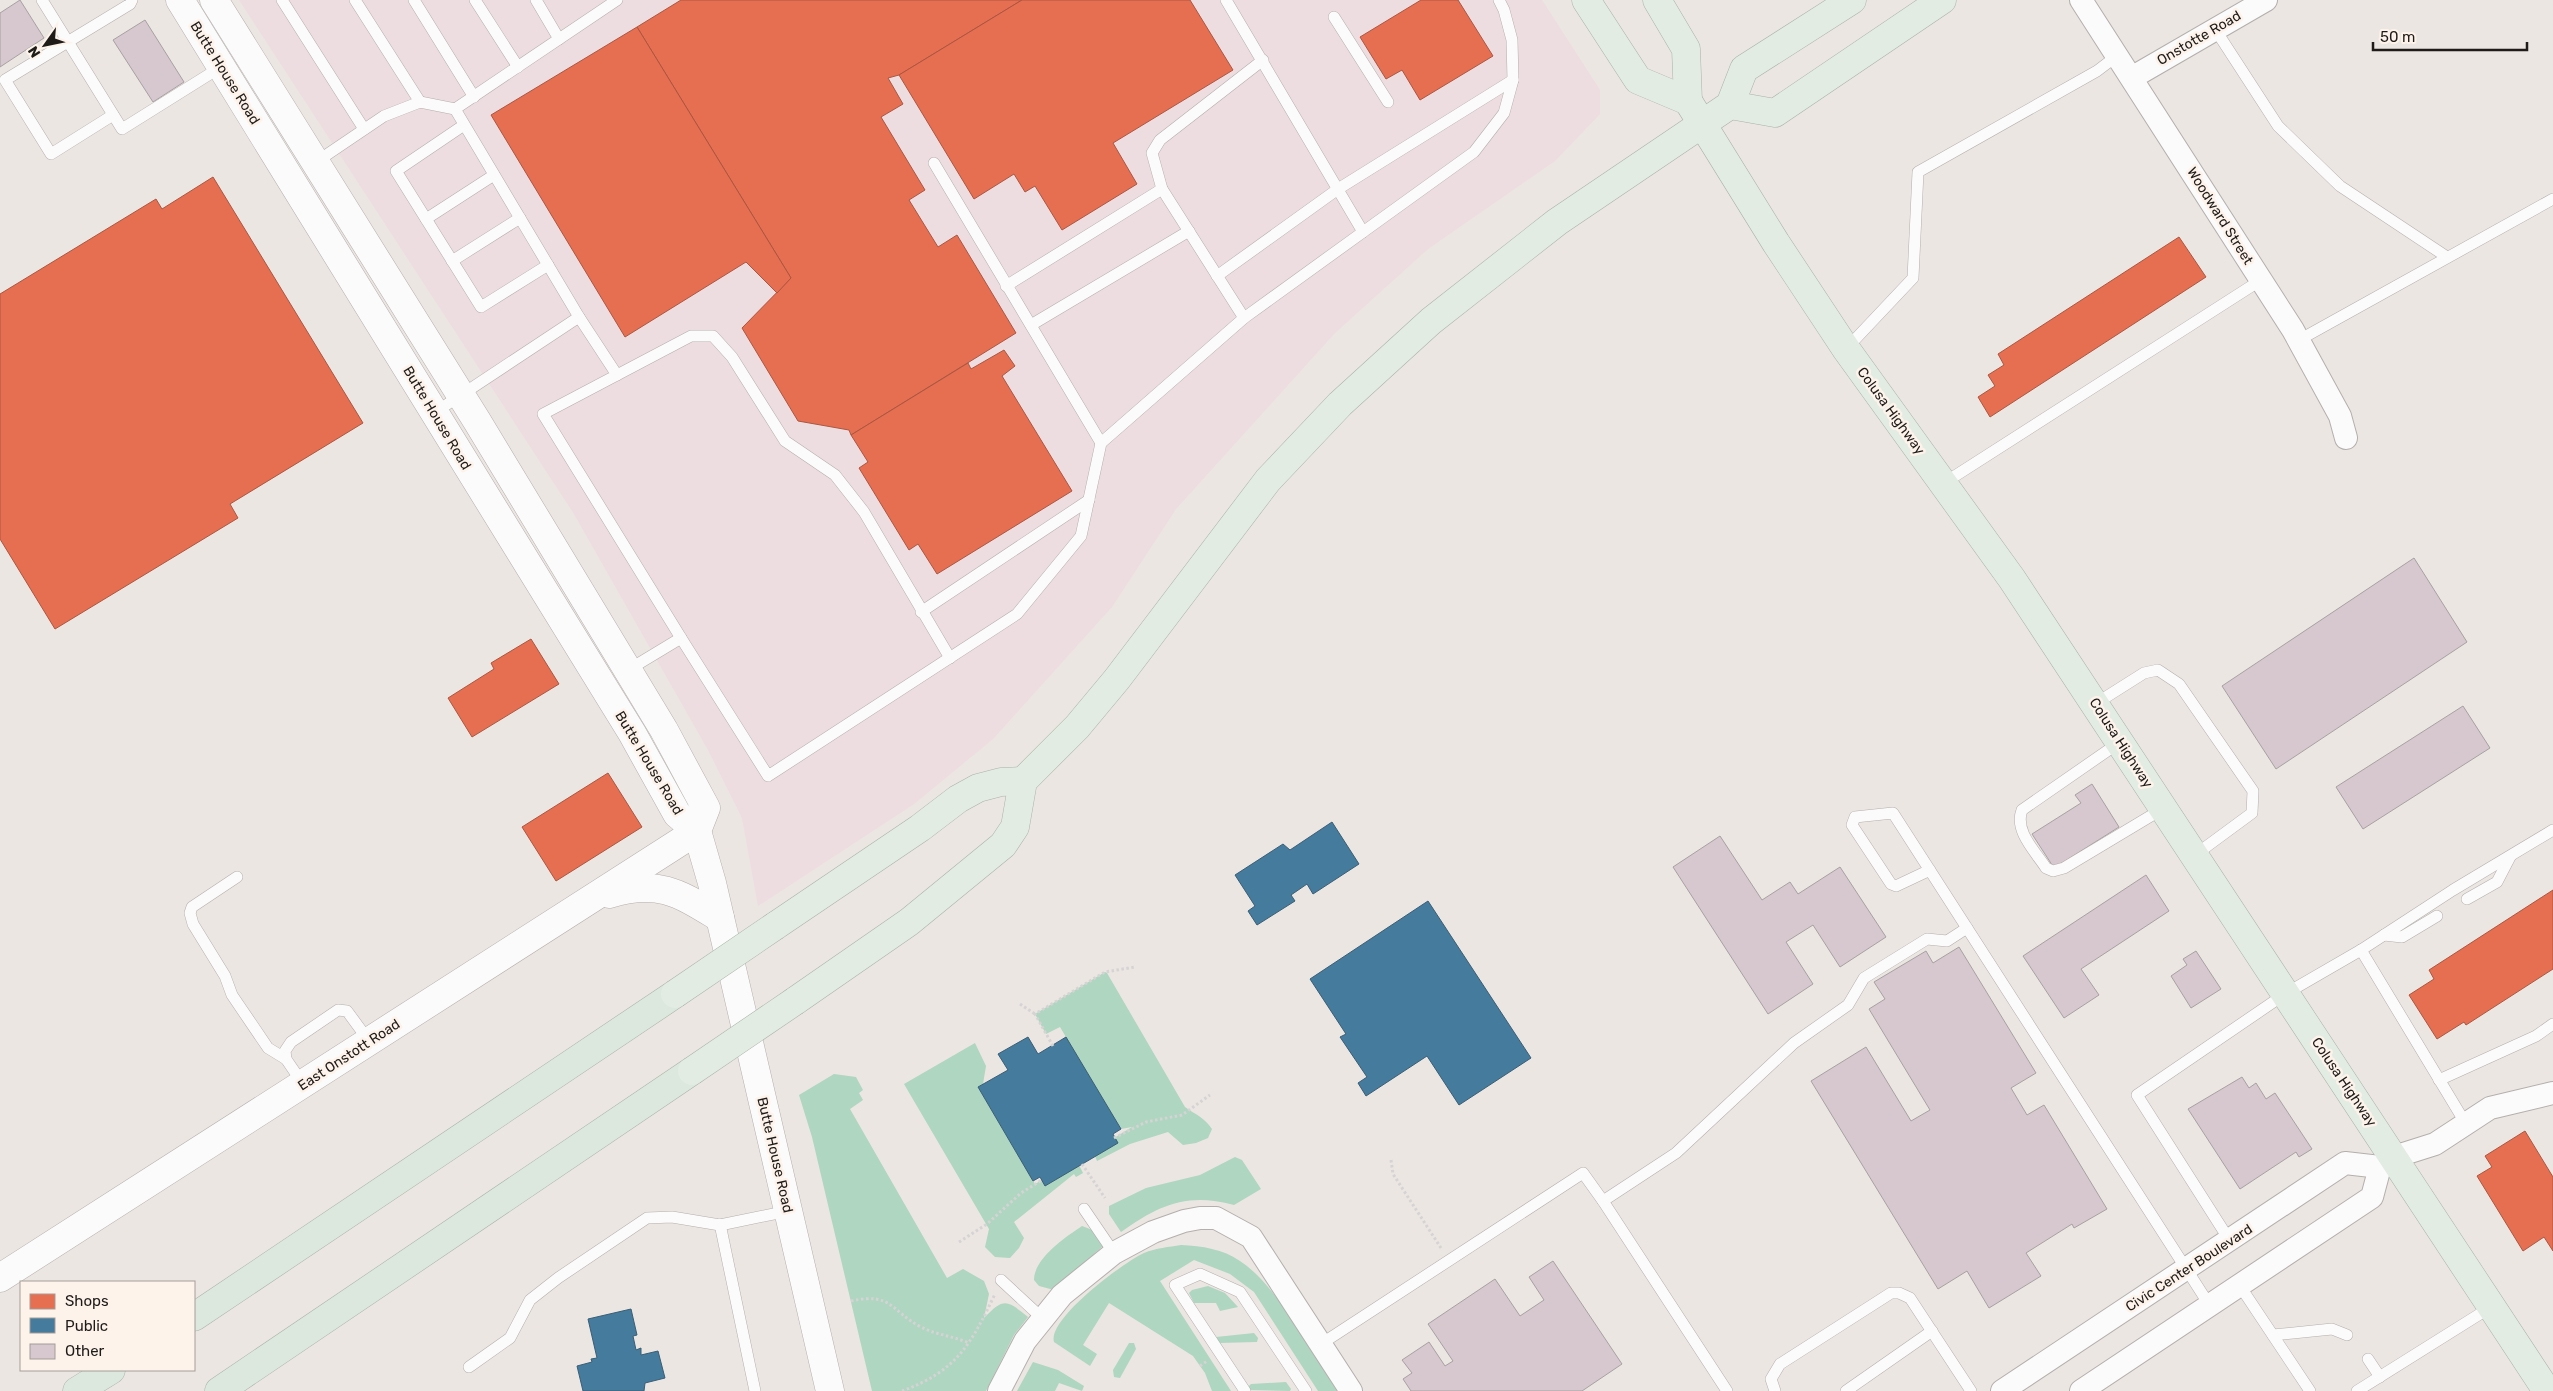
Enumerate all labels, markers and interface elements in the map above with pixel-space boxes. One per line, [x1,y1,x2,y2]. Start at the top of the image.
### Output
street label: Onstotte Road [2154,7,2244,69]
street label: Butte House Road [187,18,263,128]
north arrow [20,20,70,70]
scale bar [2373,20,2527,52]
text: 50 m [2380,28,2415,46]
text: N [25,43,44,61]
street label: Woodward Street [2183,164,2257,268]
street label: Butte House Road [399,363,475,473]
street label: Colusa Highway [1854,364,1929,458]
street label: Colusa Highway [2086,695,2157,791]
street label: Butte House Road [611,708,687,818]
street label: East Onstott Road [295,1016,403,1094]
street label: Colusa Highway [2308,1034,2380,1130]
street label: Butte House Road [753,1096,797,1214]
street label: Civic Center Boulevard [2122,1221,2256,1315]
legend [20,1281,195,1371]
text: Shops [65,1292,109,1310]
text: Public [65,1317,108,1335]
text: Other [65,1342,105,1360]

